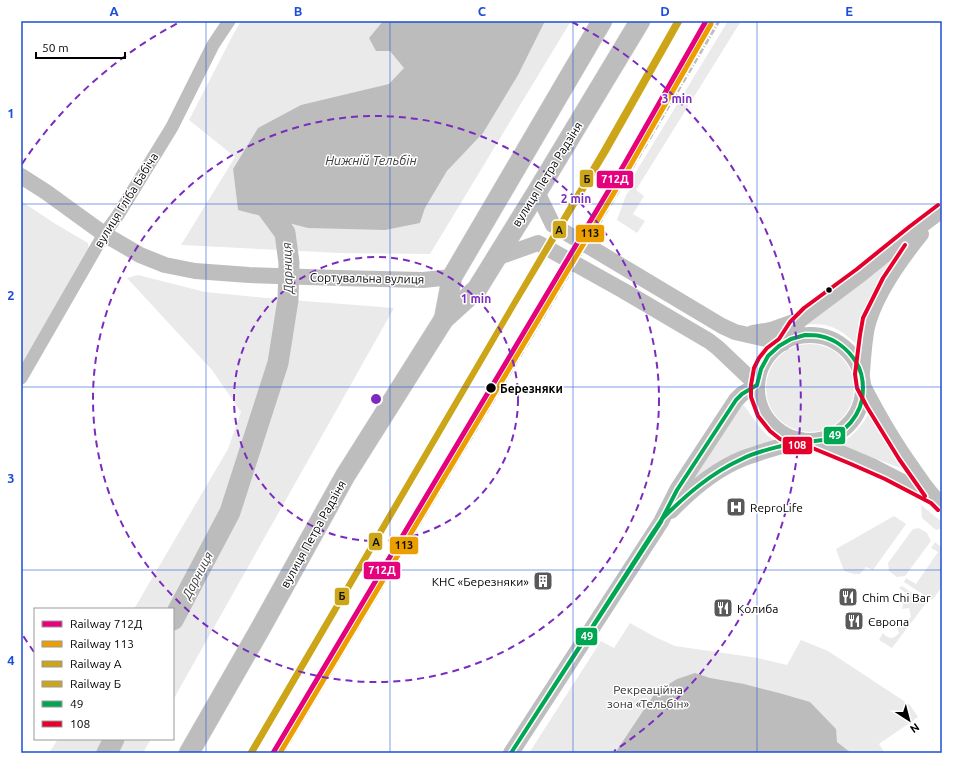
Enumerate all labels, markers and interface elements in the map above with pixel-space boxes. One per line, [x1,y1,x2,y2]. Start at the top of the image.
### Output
text: A [109,4,119,18]
text: B [294,4,303,18]
text: C [478,4,487,18]
text: D [660,4,670,18]
text: E [845,4,853,18]
scale bar [36,34,125,60]
text: 50 m [42,41,69,54]
text: 3 min [662,92,692,105]
text: 1 [7,106,15,120]
street label: вулиця Петра Радзіня [509,119,585,229]
street label: вулиця Гліба Бабіча [92,150,160,250]
water label: Нижній Тельбін [325,153,417,167]
line badge: Б [579,169,594,188]
line badge: 712Д [596,170,634,189]
text: Б [583,173,591,185]
text: 712Д [601,173,629,185]
text: 2 min [561,192,591,205]
line badge: A [552,220,567,239]
text: A [555,224,563,236]
line badge: 113 [575,224,605,243]
text: 113 [581,227,599,239]
water label: Дарниця [279,242,295,296]
street label: Сортувальна вулиця [310,271,424,285]
unlabelled marker [824,285,834,295]
text: 2 [7,288,15,302]
text: 1 min [461,292,491,305]
marker: Березняки [484,381,498,395]
place label: Березняки [500,382,563,395]
centre of rings [369,392,383,406]
line badge: 49 [823,426,846,445]
text: 49 [829,429,841,441]
line badge: 108 [782,436,813,455]
text: 108 [788,439,806,451]
text: 3 [7,471,15,485]
street label: вулиця Петра Радзіня [278,478,348,590]
hospital icon: ReproLife [725,496,747,518]
place label: ReproLife [750,501,803,514]
line badge: A [368,532,383,551]
text: A [372,536,380,548]
line badge: 113 [389,536,419,555]
text: 113 [395,539,413,551]
water label: Дарниця [178,549,215,603]
line badge: 712Д [363,561,401,580]
text: 712Д [368,564,396,576]
building icon: КНС «Березняки» [532,570,554,592]
place label: КНС «Березняки» [432,575,529,588]
restaurant icon: Chim Chi Bar [837,586,859,608]
line badge: Б [334,587,350,606]
text: Б [338,590,346,602]
place label: Chim Chi Bar [862,591,931,604]
restaurant icon: Колиба [712,597,734,619]
place label: Колиба [737,602,779,615]
legend [34,608,174,740]
restaurant icon: Європа [843,610,865,632]
place label: Європа [868,615,909,628]
text: Railway 712Д [70,617,142,630]
line badge: 49 [575,627,598,646]
text: 49 [581,630,593,642]
text: Railway 113 [70,637,134,650]
text: 4 [7,653,15,667]
text: Railway A [70,657,122,670]
text: Railway Б [70,677,121,690]
park label: Рекреаційна зона «Тельбін» [607,683,689,710]
text: 49 [70,697,84,710]
north arrow [889,700,929,740]
text: 108 [70,717,91,730]
text: N [908,721,922,735]

